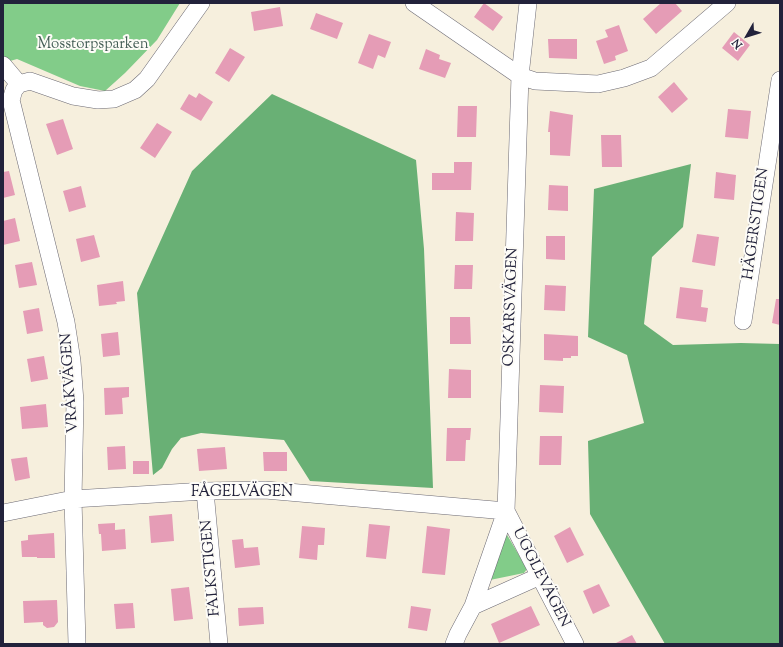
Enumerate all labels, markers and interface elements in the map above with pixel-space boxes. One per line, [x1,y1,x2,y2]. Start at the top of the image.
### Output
north arrow [727,16,767,56]
text: N [729,35,747,52]
park label: Mosstorpsparken [37,36,149,54]
street label: HÄGERSTIGEN [740,167,774,281]
street label: OSKARSVÄGEN [501,247,523,367]
street label: VRÅKVÄGEN [59,332,83,434]
street label: FÅGELVÄGEN [191,484,293,502]
street label: FALKSTIGEN [199,519,225,617]
street label: UGGLEVÄGEN [507,525,573,631]

